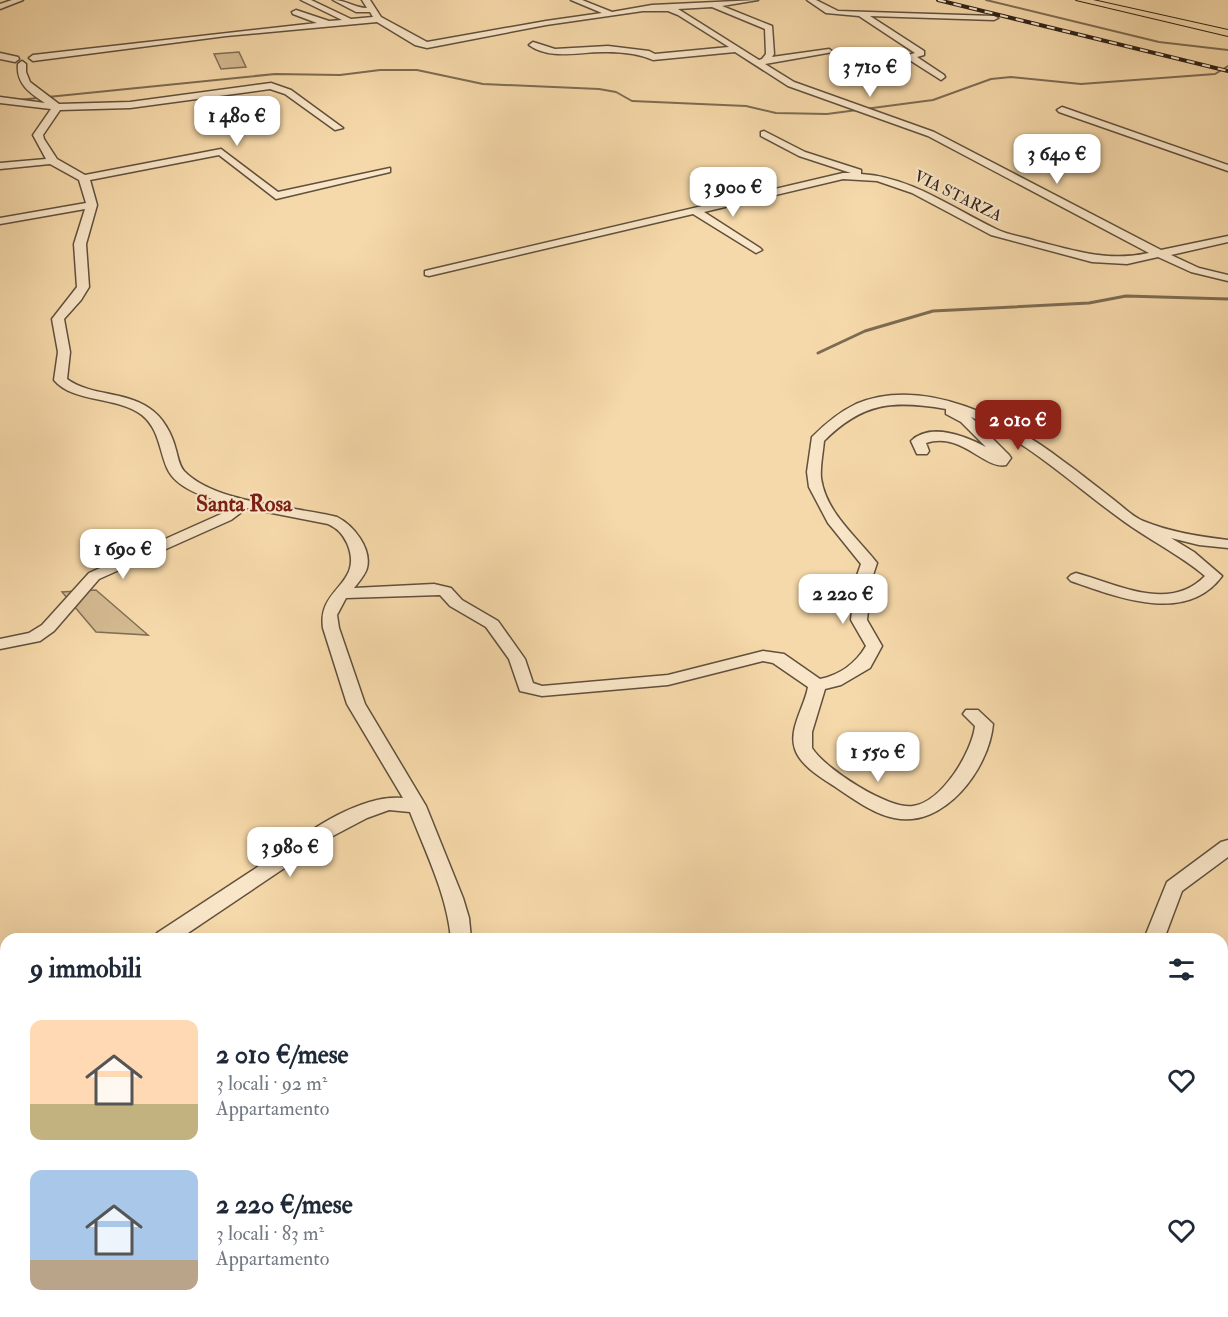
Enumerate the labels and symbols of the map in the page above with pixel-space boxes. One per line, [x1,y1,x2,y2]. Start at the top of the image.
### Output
pin: 3 710 € [815,47,925,98]
pin: 1 480 € [182,96,292,147]
pin: 3 640 € [1002,134,1112,185]
street label: VIA STARZA [911,166,1005,226]
pin: 3 900 € [678,167,788,218]
pin: 2 010 € [963,400,1073,451]
district label: Santa Rosa [196,490,293,518]
pin: 1 690 € [68,529,178,580]
pin: 2 220 € [788,574,898,625]
pin: 1 550 € [823,732,933,783]
pin: 3 980 € [235,827,345,878]

